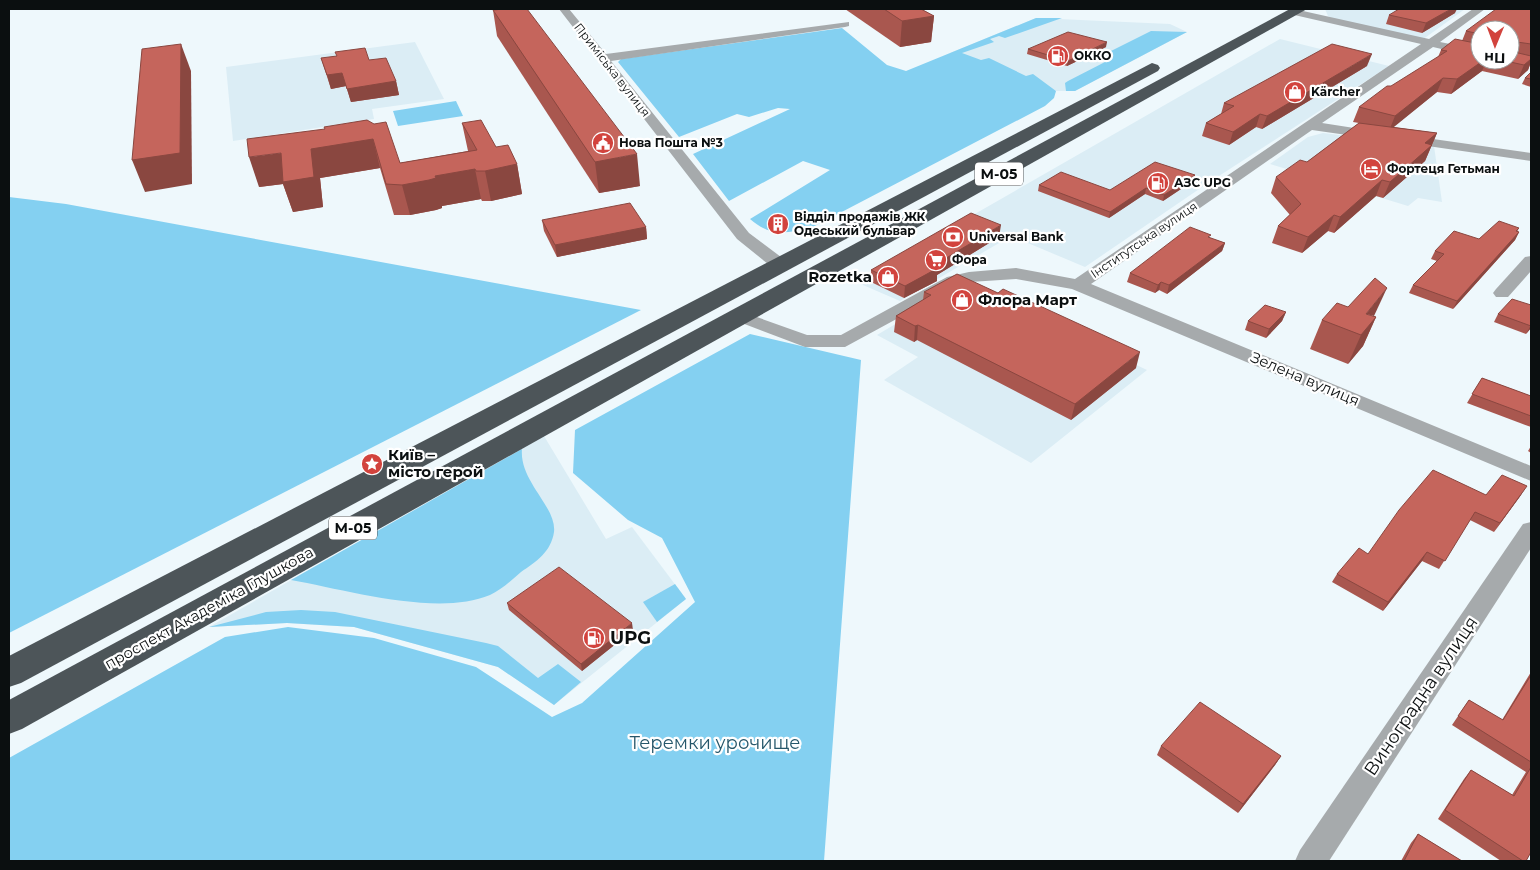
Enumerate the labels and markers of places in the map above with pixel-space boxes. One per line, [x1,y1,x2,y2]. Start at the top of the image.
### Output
fuel station icon: ОККО [1046,44,1070,68]
place label: ОККО [1074,48,1111,63]
shop icon: Kärcher [1283,80,1307,104]
place label: Kärcher [1311,84,1360,99]
public building icon: Нова Пошта №3 [591,131,615,155]
place label: Нова Пошта №3 [619,135,723,150]
hotel icon: Фортеця Гетьман [1359,157,1383,181]
place label: Фортеця Гетьман [1387,161,1500,176]
fuel station icon: АЗС UPG [1146,171,1170,195]
place label: АЗС UPG [1174,175,1231,190]
place label: Відділ продажів ЖК Одеський бульвар [794,209,926,238]
building icon: Відділ продажів ЖК Одеський бульвар [766,212,790,236]
bank icon: Universal Bank [941,225,965,249]
place label: Universal Bank [969,229,1064,244]
supermarket icon: Фора [924,248,948,272]
place label: Фора [952,252,987,267]
shop icon: Rozetka [876,265,900,289]
place label: Rozetka [808,267,872,286]
shop icon: Флора Март [950,288,974,312]
place label: Флора Март [978,290,1077,309]
place label: Київ – місто герой [388,445,483,481]
place icon: Київ – місто герой [360,452,384,476]
fuel station icon: UPG [582,626,606,650]
place label: UPG [610,627,651,649]

